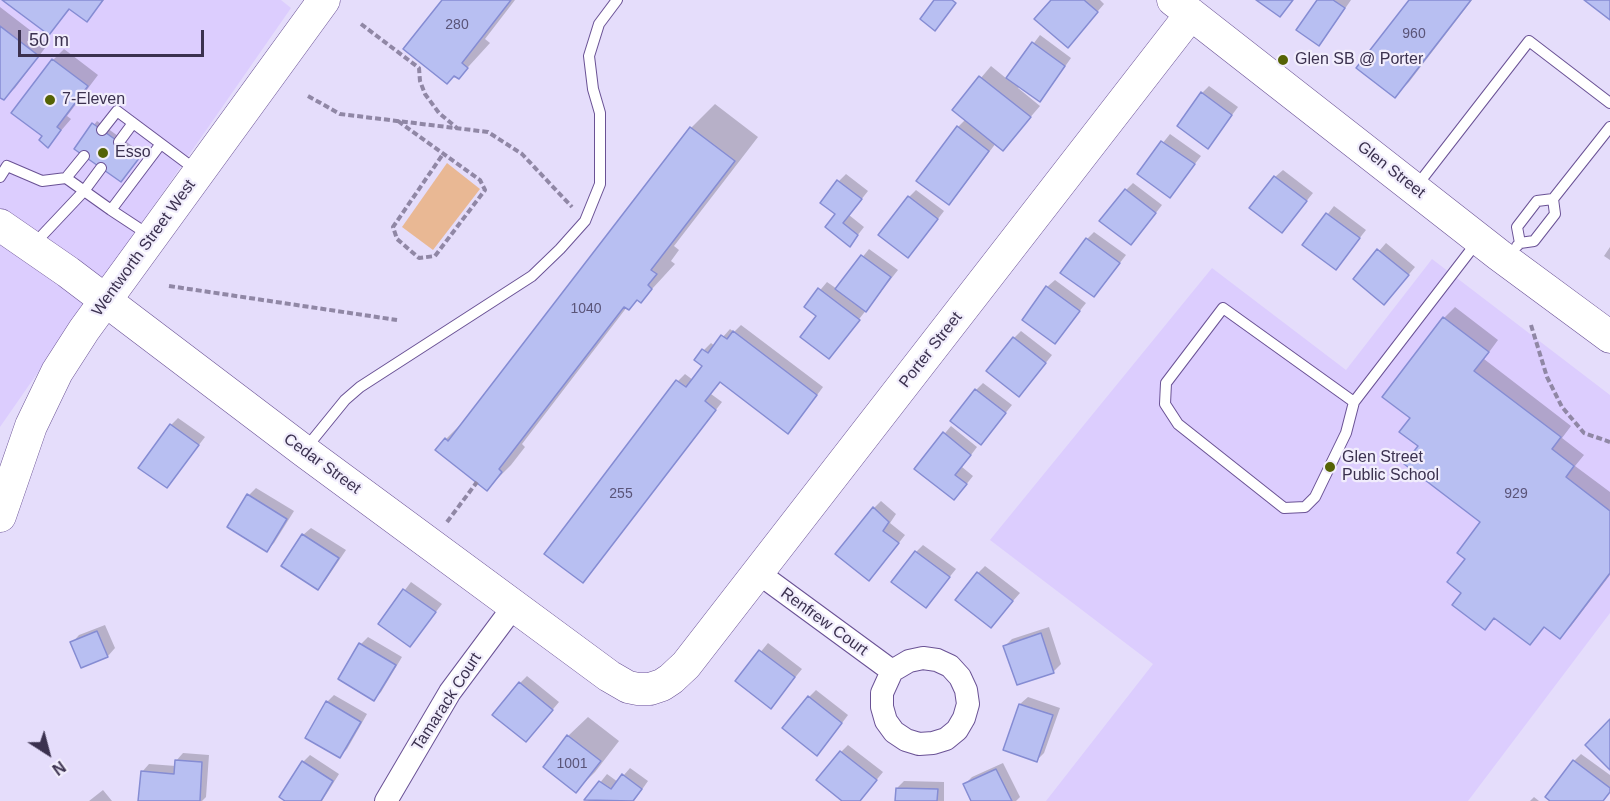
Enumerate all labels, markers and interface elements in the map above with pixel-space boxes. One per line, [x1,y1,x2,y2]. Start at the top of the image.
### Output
house number: 280 [445,17,469,33]
scale bar [21,18,207,56]
house number: 960 [1402,26,1426,42]
text: 50 m [29,30,69,50]
place label: Glen SB @ Porter [1295,50,1423,70]
marker: Glen SB @ Porter [1276,53,1290,67]
place label: 7-Eleven [62,90,125,110]
marker: 7-Eleven [43,93,57,107]
street label: Glen Street [1353,138,1429,202]
place label: Esso [115,143,151,163]
marker: Esso [96,146,110,160]
street label: Wentworth Street West [88,176,200,320]
house number: 1040 [570,301,602,317]
street label: Porter Street [896,308,966,392]
street label: Cedar Street [280,430,364,498]
place label: Glen Street Public School [1342,448,1439,486]
marker: Glen Street Public School [1323,460,1337,474]
house number: 255 [609,486,633,502]
house number: 929 [1504,486,1528,502]
street label: Renfrew Court [777,584,871,660]
street label: Tamarack Court [408,649,486,755]
north arrow [18,723,78,783]
house number: 1001 [556,756,588,772]
text: N [49,758,69,778]

